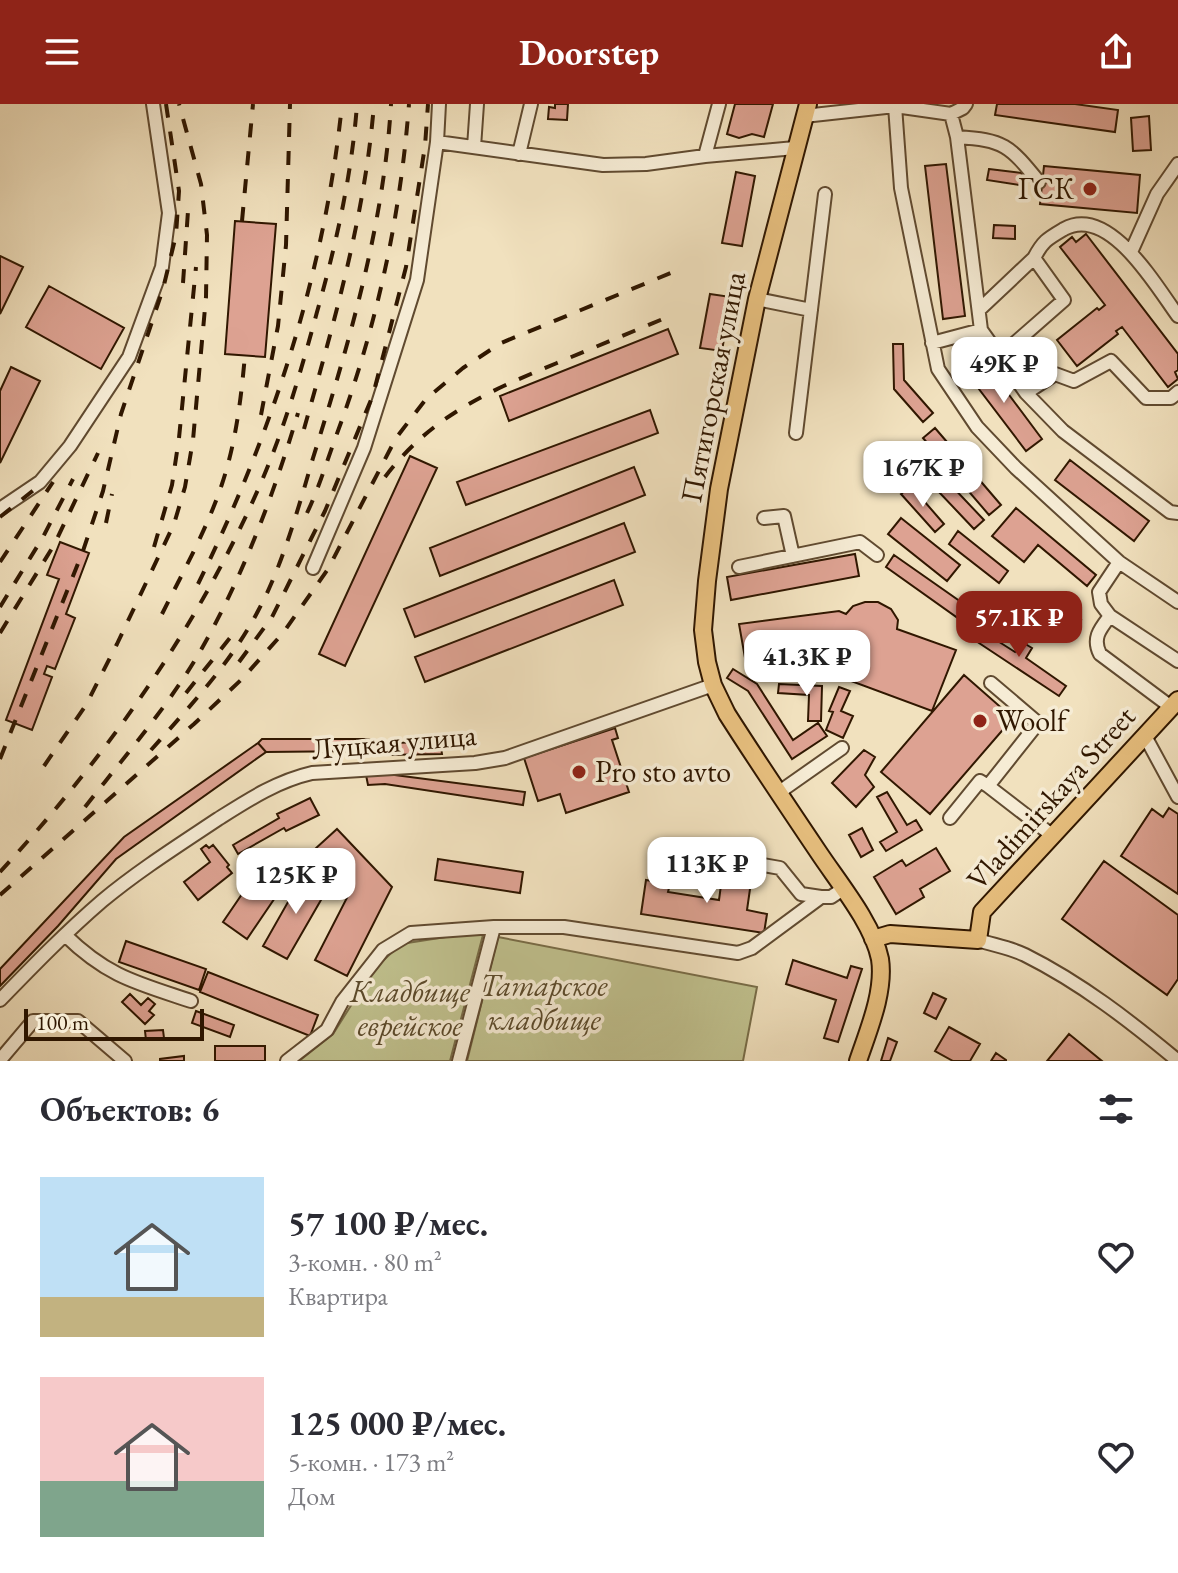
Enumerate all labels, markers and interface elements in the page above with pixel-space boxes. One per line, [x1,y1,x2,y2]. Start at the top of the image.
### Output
text: Doorstep [519,29,659,76]
icon: menu [40,30,84,74]
icon: share [1094,30,1138,74]
place label: ГСК [1018,169,1074,208]
marker: ГСК [1081,180,1099,198]
street label: Пятигорская улица [671,268,754,506]
pin: 49K ₽ [948,337,1060,405]
text: 49K ₽ [969,346,1039,380]
pin: 167K ₽ [858,441,988,509]
text: 167K ₽ [881,450,965,484]
pin: 57.1K ₽ [945,591,1093,659]
text: 57.1K ₽ [974,600,1064,634]
pin: 41.3K ₽ [733,630,881,698]
text: 41.3K ₽ [762,639,852,673]
street label: Vladimirskaya Street [958,697,1144,898]
place label: Woolf [996,701,1070,740]
marker: Woolf [971,712,989,730]
street label: Луцкая улица [310,715,478,768]
place label: Pro sto avto [595,752,731,791]
marker: Pro sto avto [570,763,588,781]
pin: 113K ₽ [642,837,772,905]
text: 113K ₽ [665,846,749,880]
pin: 125K ₽ [231,848,361,916]
text: 125K ₽ [254,857,338,891]
park label: Татарское кладбище [481,966,608,1039]
park label: Кладбище еврейское [349,972,471,1045]
scale bar [24,1005,204,1041]
text: 100 m [36,1008,89,1037]
text: Объектов: 6 [40,1087,219,1131]
icon: filters [1094,1087,1138,1131]
text: 57 100 ₽/мес. [288,1201,488,1245]
icon: home [104,1209,200,1305]
icon: heart [1094,1235,1138,1279]
text: 3-комн. · 80 m² [288,1245,442,1279]
text: Квартира [288,1279,388,1313]
text: 125 000 ₽/мес. [288,1401,506,1445]
icon: home [104,1409,200,1505]
icon: heart [1094,1435,1138,1479]
text: 5-комн. · 173 m² [288,1445,454,1479]
text: Дом [288,1479,335,1513]

